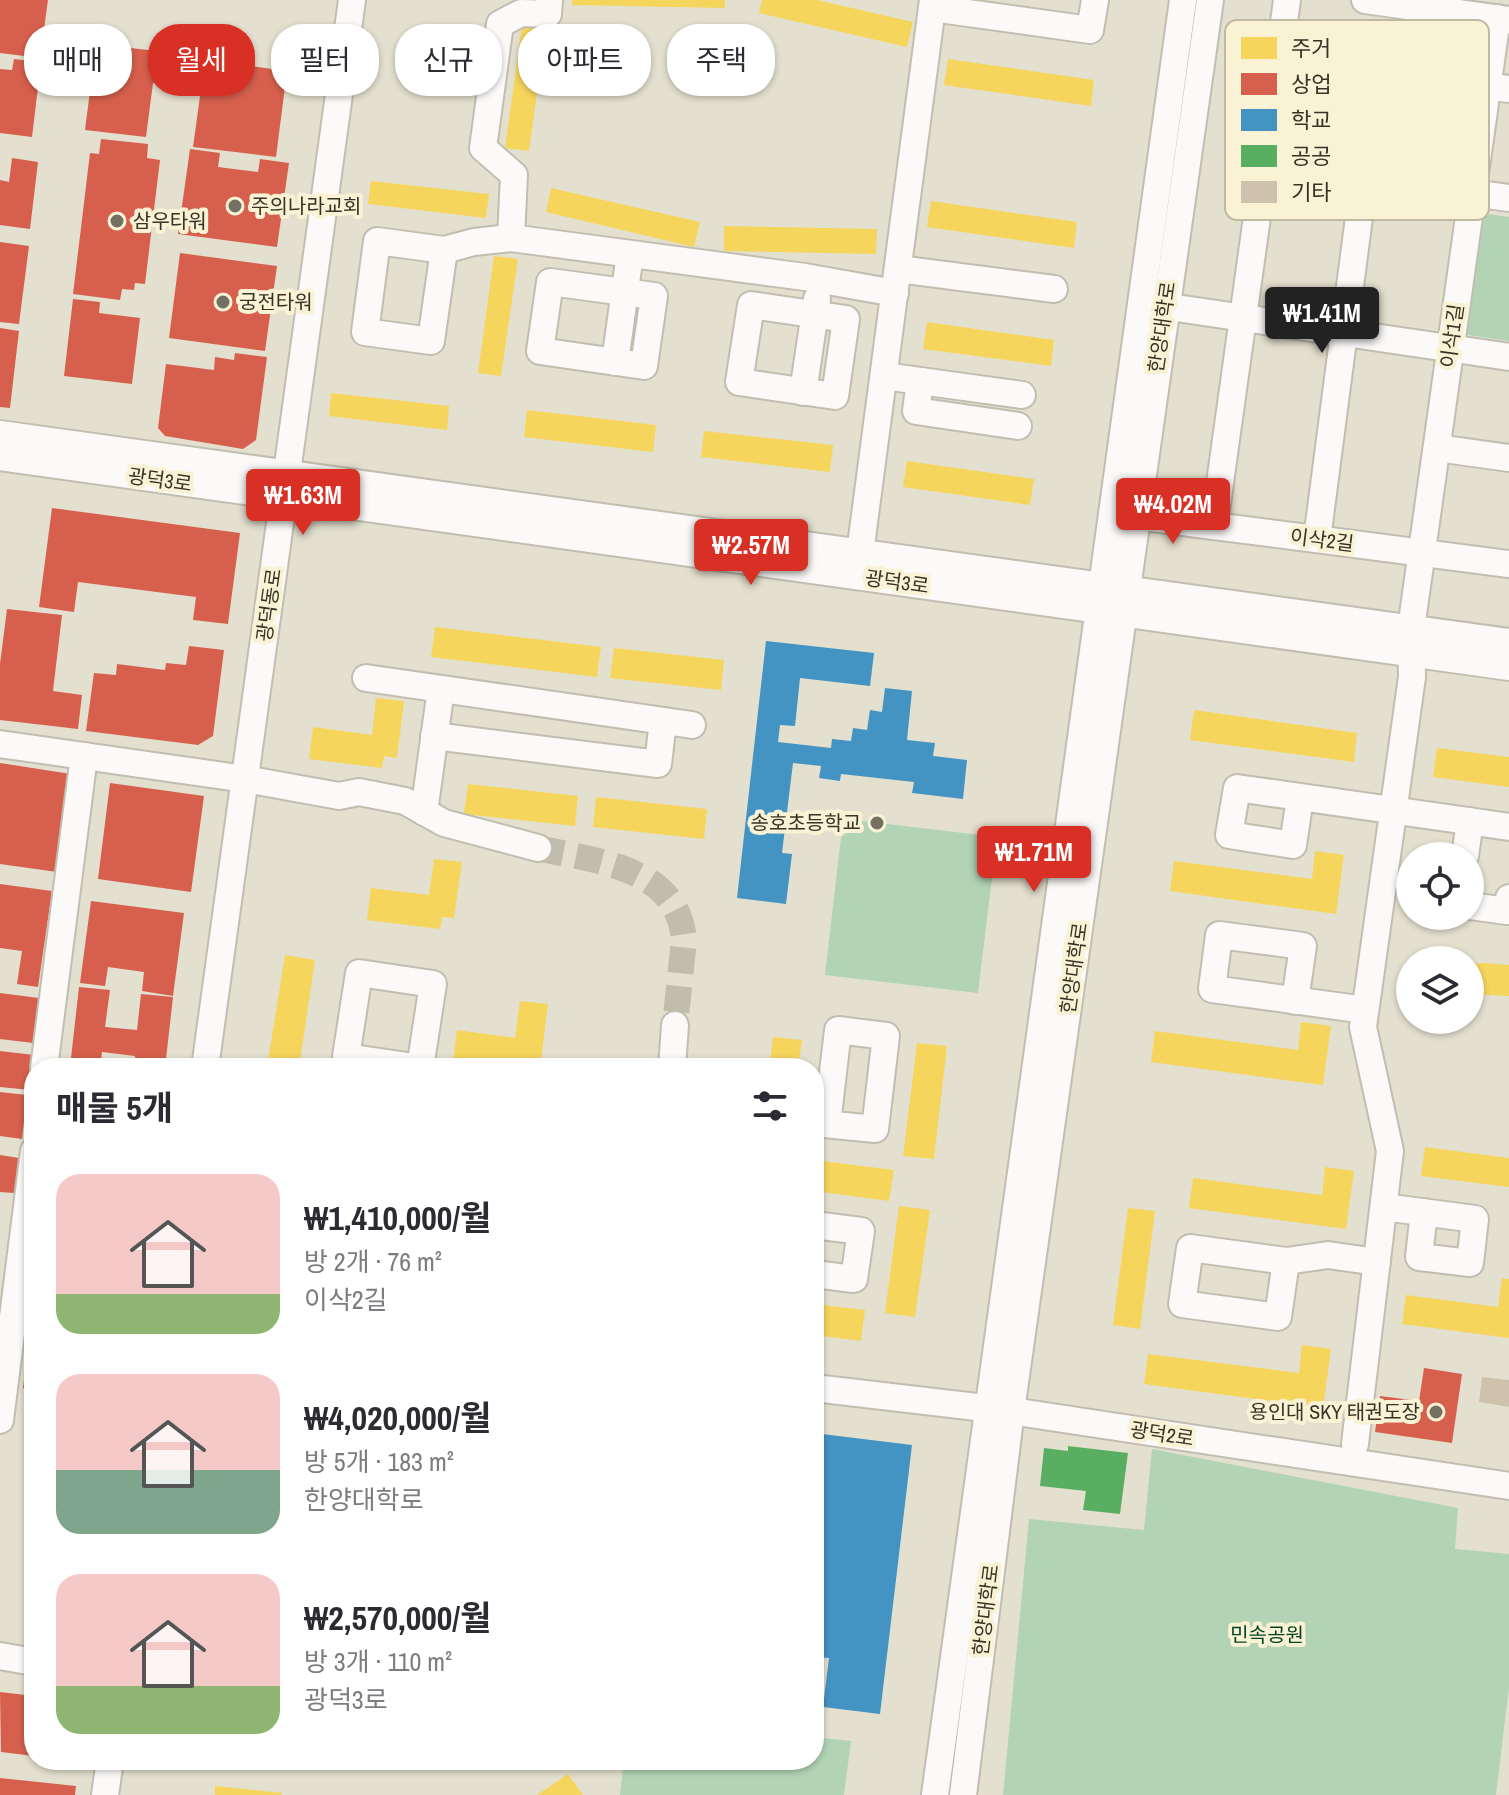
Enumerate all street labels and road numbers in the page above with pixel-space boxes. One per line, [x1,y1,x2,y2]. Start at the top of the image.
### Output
street label: 한양대학로 [1142,279,1181,374]
street label: 이삭1길 [1434,302,1469,370]
street label: 광덕3로 [126,462,194,497]
street label: 이삭2길 [1288,522,1356,557]
street label: 광덕3로 [863,564,931,599]
street label: 광덕동로 [250,567,287,643]
street label: 한양대학로 [1054,920,1093,1015]
street label: 광덕2로 [1128,1415,1196,1452]
street label: 한양대학로 [966,1563,1005,1657]

